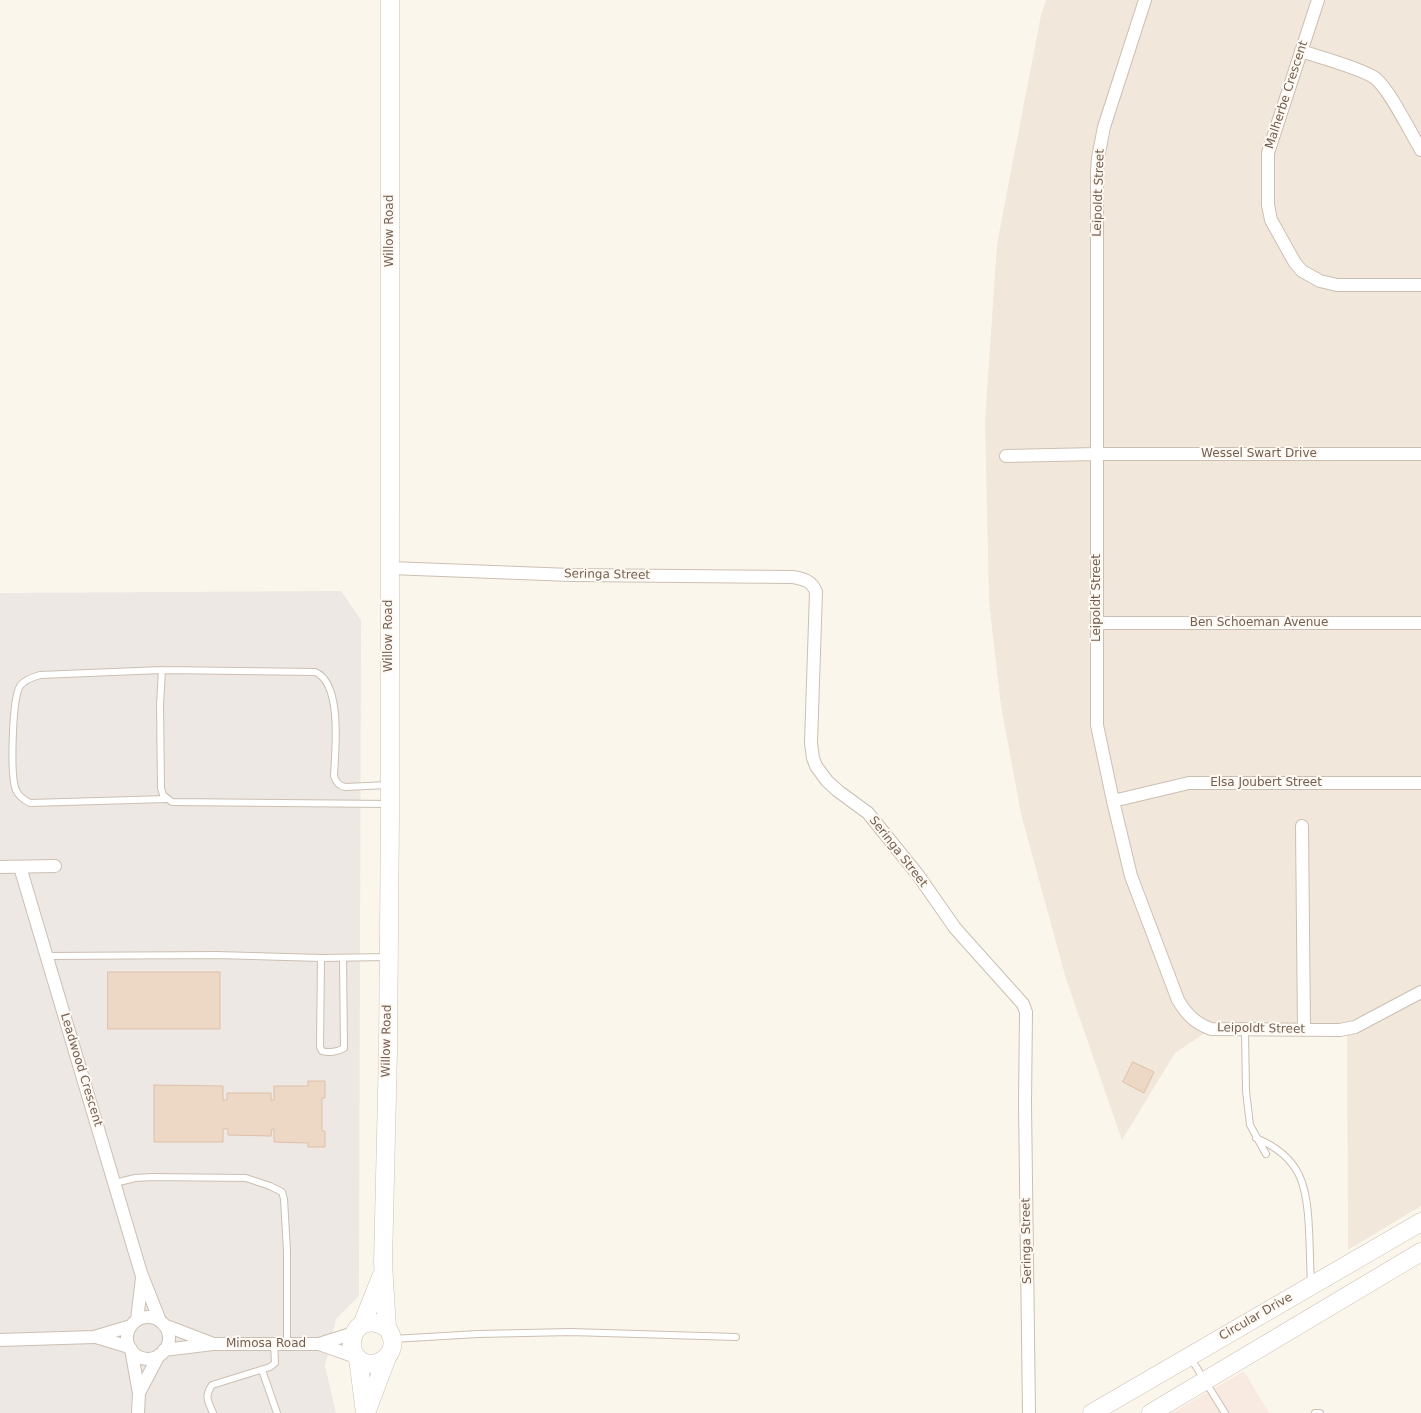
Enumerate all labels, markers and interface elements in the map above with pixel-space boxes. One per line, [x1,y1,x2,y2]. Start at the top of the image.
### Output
street label: Malherbe Crescent [1263,39,1311,151]
street label: Leipoldt Street [1090,149,1108,237]
street label: Willow Road [383,195,397,267]
street label: Wessel Swart Drive [1201,447,1317,461]
street label: Leipoldt Street [1090,554,1104,642]
street label: Seringa Street [564,567,650,583]
street label: Willow Road [382,600,396,672]
street label: Ben Schoeman Avenue [1190,616,1328,630]
street label: Elsa Joubert Street [1210,776,1322,790]
street label: Seringa Street [866,814,930,890]
street label: Willow Road [379,1005,395,1077]
street label: Leadwood Crescent [57,1012,105,1128]
street label: Leipoldt Street [1217,1021,1305,1037]
street label: Seringa Street [1019,1198,1035,1284]
street label: Circular Drive [1217,1290,1295,1344]
street label: Mimosa Road [226,1337,306,1351]

